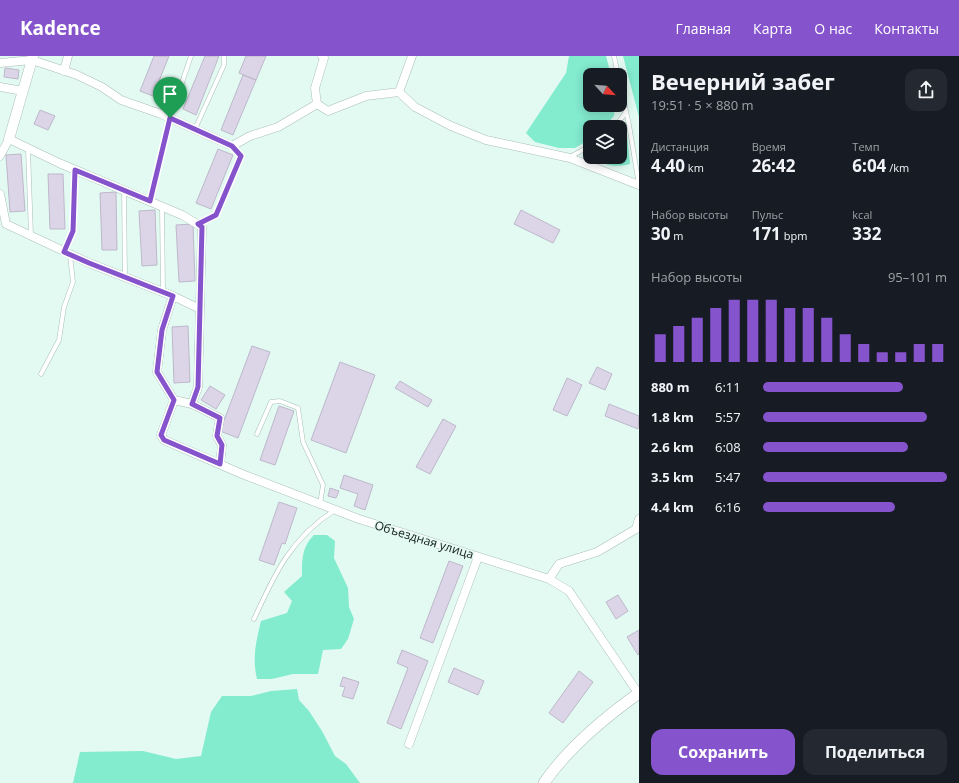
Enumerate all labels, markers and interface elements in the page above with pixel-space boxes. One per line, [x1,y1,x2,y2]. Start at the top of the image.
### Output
text: Kadence [20,15,101,41]
text: Главная [676,19,731,38]
text: Карта [753,19,792,38]
text: О нас [814,19,852,38]
text: Контакты [874,19,939,38]
text: Вечерний забег [651,66,835,96]
north arrow [583,68,627,112]
map controls [583,68,627,164]
button: share [905,69,947,111]
pin [153,77,187,118]
icon: arrive [159,83,181,105]
text: 19:51 · 5 × 880 m [651,96,754,114]
button: layers [583,120,627,164]
text: Дистанция [651,139,709,154]
text: Время [752,139,786,154]
text: Темп [852,139,879,154]
text: 4.40 [651,154,685,177]
text: 26:42 [752,154,795,177]
text: 6:04 [852,154,886,177]
text: km [685,160,704,175]
text: /km [886,160,909,175]
text: Набор высоты [651,207,728,222]
text: Пульс [752,207,783,222]
text: kcal [852,207,872,222]
text: 30 [651,222,670,245]
text: 171 [752,222,781,245]
text: 332 [852,222,882,245]
text: m [670,228,684,243]
text: bpm [781,228,807,243]
text: Набор высоты [651,268,742,286]
text: 95–101 m [888,268,947,286]
text: 880 m [651,378,689,396]
text: 6:11 [715,378,741,396]
text: 1.8 km [651,408,694,426]
text: 5:57 [715,408,741,426]
text: 2.6 km [651,438,694,456]
text: 6:08 [715,438,741,456]
text: 3.5 km [651,468,694,486]
text: 5:47 [715,468,741,486]
text: 4.4 km [651,498,694,516]
text: 6:16 [715,498,741,516]
street label: Объездная улица [372,516,476,563]
button: Сохранить [651,729,795,775]
button: Поделиться [803,729,947,775]

